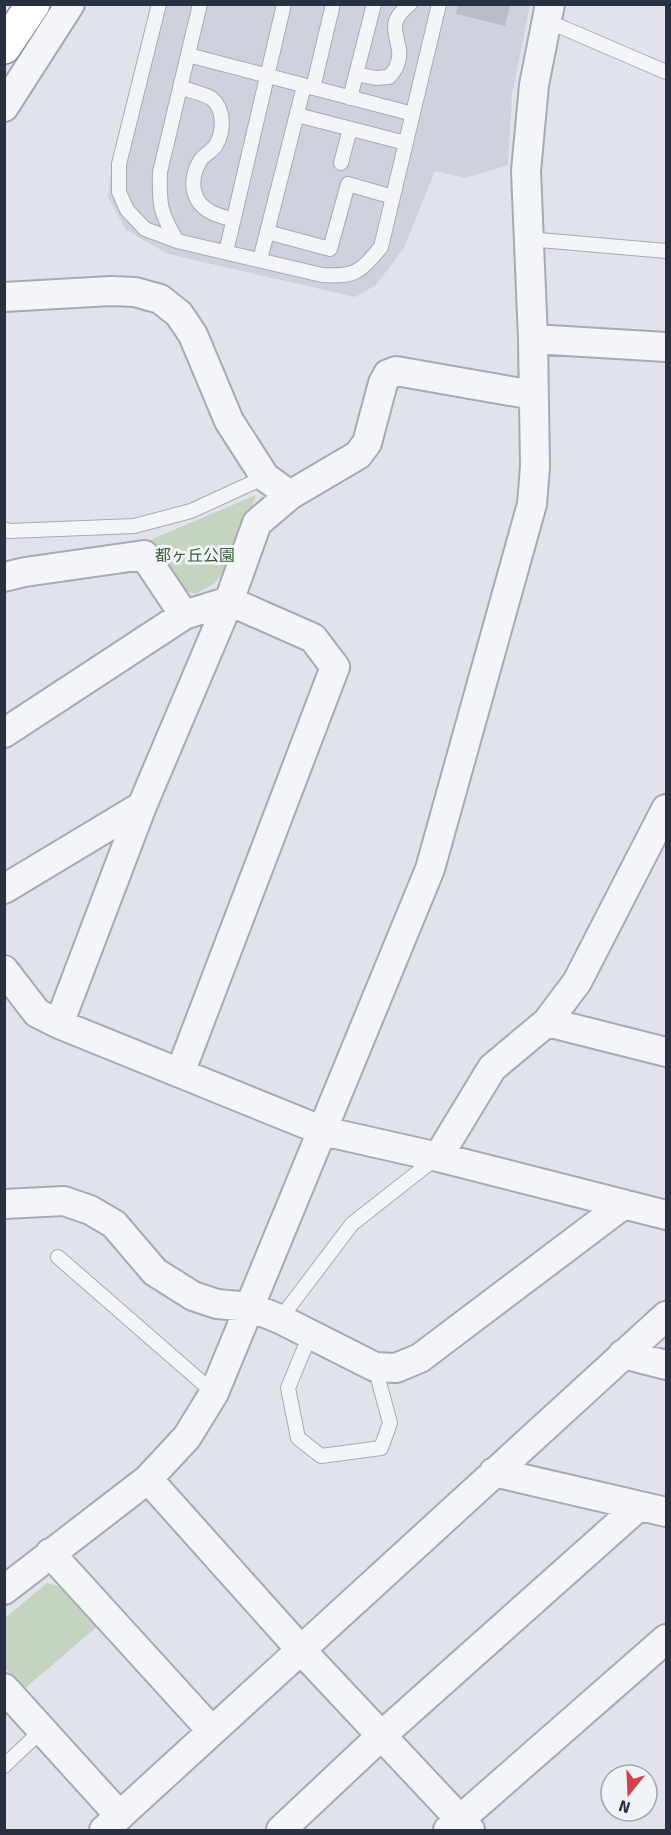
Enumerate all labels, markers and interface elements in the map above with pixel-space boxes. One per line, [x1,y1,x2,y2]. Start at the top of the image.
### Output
park label: 都ヶ丘公園 [155,546,235,566]
north arrow [599,1763,659,1823]
text: N [616,1795,633,1818]

